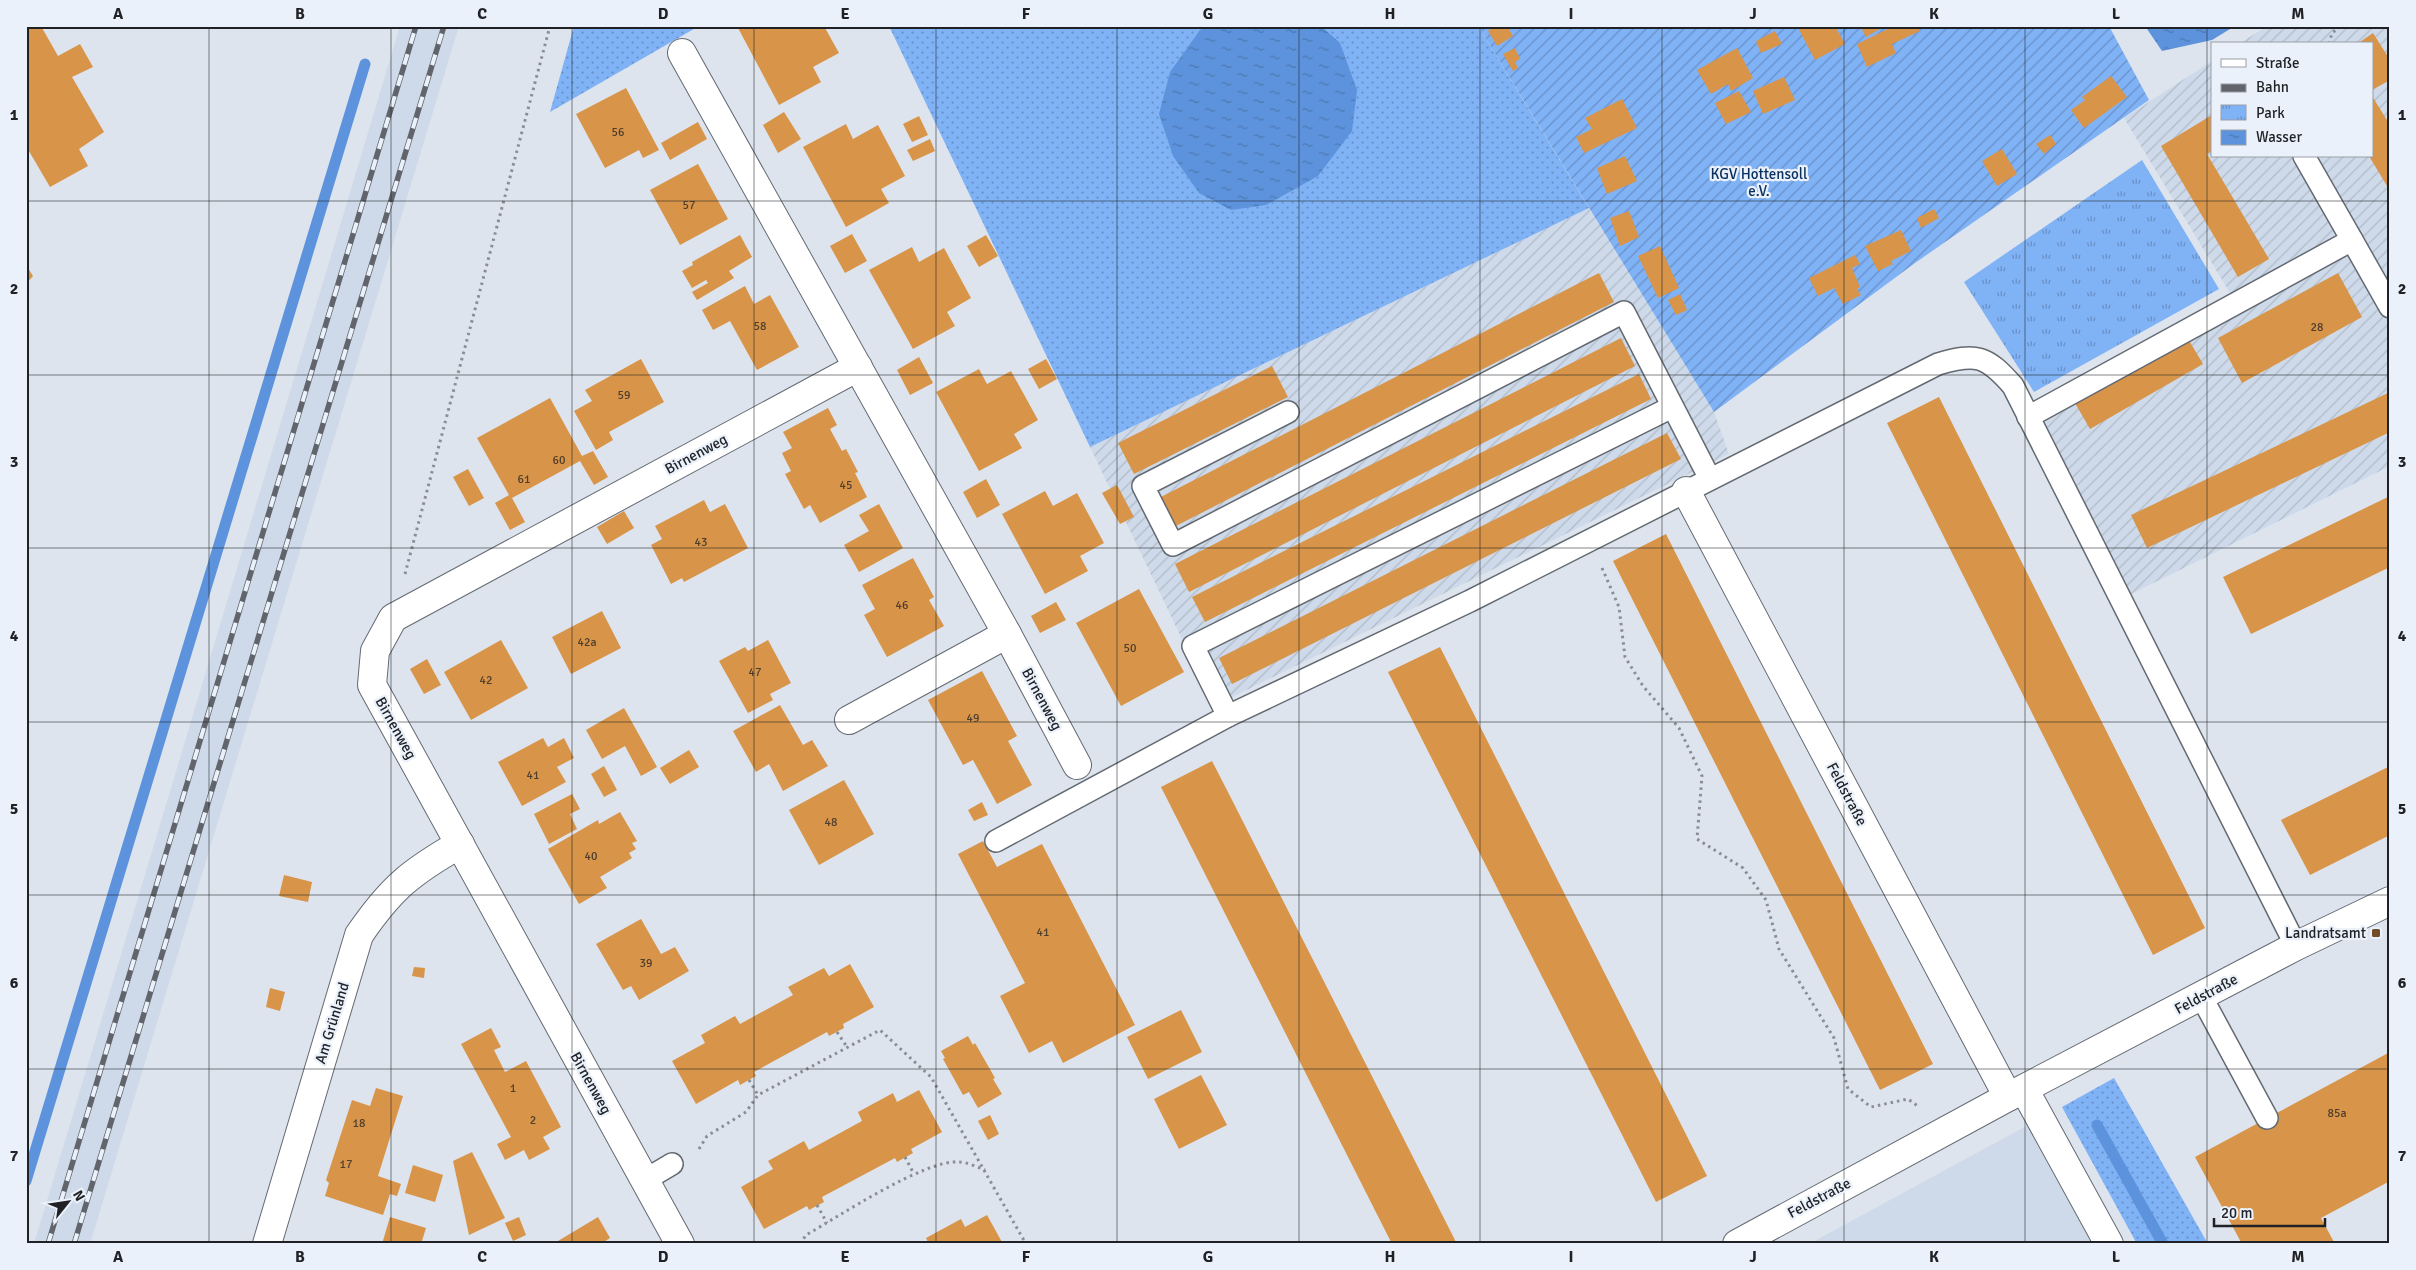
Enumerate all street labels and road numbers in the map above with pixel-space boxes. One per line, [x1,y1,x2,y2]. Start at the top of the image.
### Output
street label: Birnenweg [662,430,730,478]
street label: Birnenweg [1018,665,1066,733]
street label: Birnenweg [372,694,420,762]
street label: Feldstraße [1823,759,1871,829]
street label: Feldstraße [2171,970,2241,1018]
street label: Am Grünland [311,980,353,1066]
street label: Birnenweg [567,1049,615,1117]
street label: Feldstraße [1784,1174,1854,1222]

